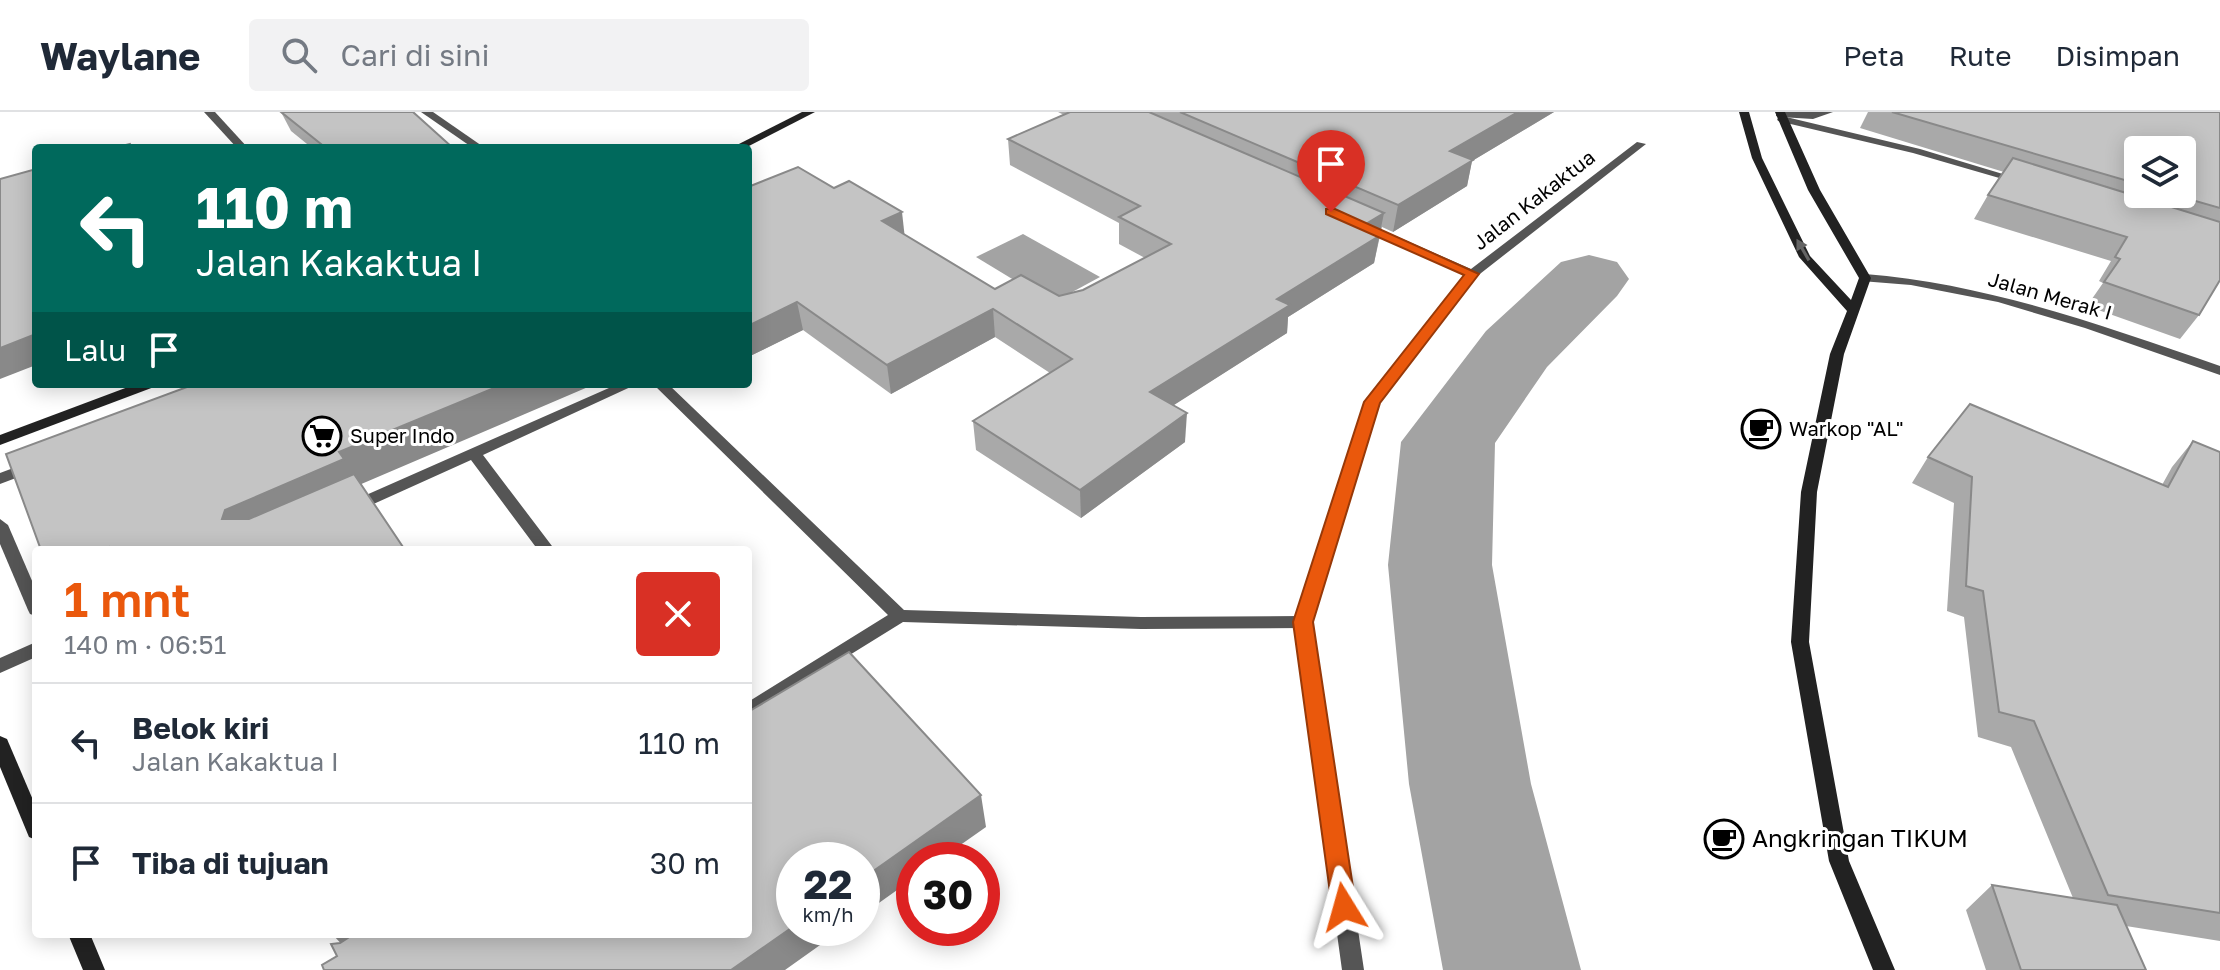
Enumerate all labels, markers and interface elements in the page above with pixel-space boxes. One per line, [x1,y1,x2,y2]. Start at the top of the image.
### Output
search box [249,19,809,91]
text: Waylane [40,33,201,78]
icon: search [277,33,321,77]
text: Cari di sini [341,37,490,73]
text: Peta [1843,39,1905,72]
text: Rute [1949,39,2012,72]
text: Disimpan [2056,39,2180,72]
pin [1297,130,1365,212]
map controls [2124,136,2196,208]
button: layers [2124,136,2196,208]
icon: arrive [1309,142,1353,186]
street label: Jalan Kakaktua [1468,144,1599,254]
text: 110 m [196,173,353,240]
icon: left [64,176,168,280]
one-way arrow [1796,239,1810,261]
text: Jalan Kakaktua I [196,241,482,284]
street label: Jalan Merak I [1986,266,2115,324]
icon: arrive [142,328,186,372]
text: Lalu [64,332,126,368]
cafe icon: Warkop "AL" [1740,408,1782,450]
supermarket icon: Super Indo [301,415,343,457]
place label: Warkop "AL" [1789,416,1904,440]
place label: Super Indo [350,423,454,447]
text: 1 mnt [64,570,190,628]
button: close [636,572,720,656]
text: 140 m · 06:51 [64,629,226,660]
text: Belok kiri [132,710,269,746]
icon: left [64,721,108,765]
text: 110 m [638,725,720,761]
text: Jalan Kakaktua I [132,746,339,777]
cafe icon: Angkringan TIKUM [1703,818,1745,860]
place label: Angkringan TIKUM [1752,823,1968,852]
icon: arrive [64,841,108,885]
speed limit sign: 30 [896,842,1000,946]
text: Tiba di tujuan [132,845,329,881]
text: 30 m [650,845,720,881]
text: 22 [804,860,852,908]
position arrow [1302,865,1386,949]
text: km/h [803,902,853,926]

